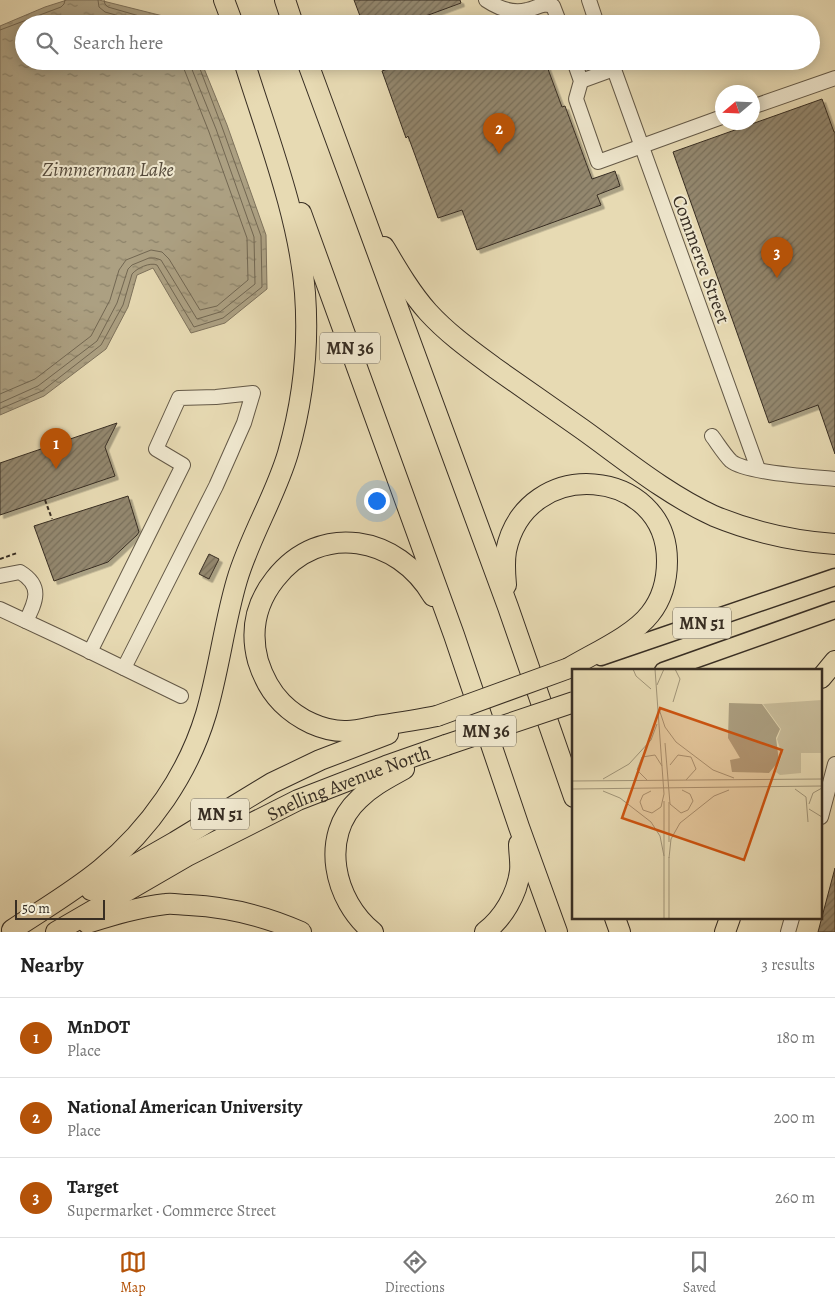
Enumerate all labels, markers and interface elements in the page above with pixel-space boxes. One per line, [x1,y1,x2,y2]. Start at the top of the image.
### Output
search box [15,15,820,70]
icon: search [33,29,61,57]
text: Search here [73,30,163,56]
north arrow [715,85,760,130]
pin: 2 [483,113,515,154]
water label: Zimmerman Lake [42,156,174,183]
street label: Commerce Street [666,191,736,327]
pin: 3 [761,237,793,278]
road number: MN 36 [320,332,380,363]
pin: 1 [40,428,72,469]
your location [364,488,390,514]
road number: MN 51 [673,608,731,638]
inset map [572,669,822,919]
road number: MN 36 [456,716,516,746]
street label: Snelling Avenue North [262,740,434,828]
road number: MN 51 [191,799,249,830]
scale bar [15,897,105,920]
text: 50 m [22,899,50,918]
text: Nearby [20,951,83,979]
text: 3 results [761,954,815,976]
text: MnDOT [67,1014,130,1040]
text: 1 [33,1027,39,1049]
text: 180 m [777,1027,815,1049]
text: Place [67,1040,101,1062]
text: National American University [67,1094,302,1120]
text: 2 [32,1107,40,1129]
text: 200 m [774,1107,815,1129]
text: Place [67,1120,101,1142]
text: Target [67,1174,119,1200]
text: 3 [33,1187,39,1209]
text: 260 m [775,1187,815,1209]
text: Supermarket · Commerce Street [67,1200,276,1222]
tab: Map [119,1248,147,1297]
tab: Directions [385,1248,445,1297]
tab: Saved [683,1248,716,1297]

